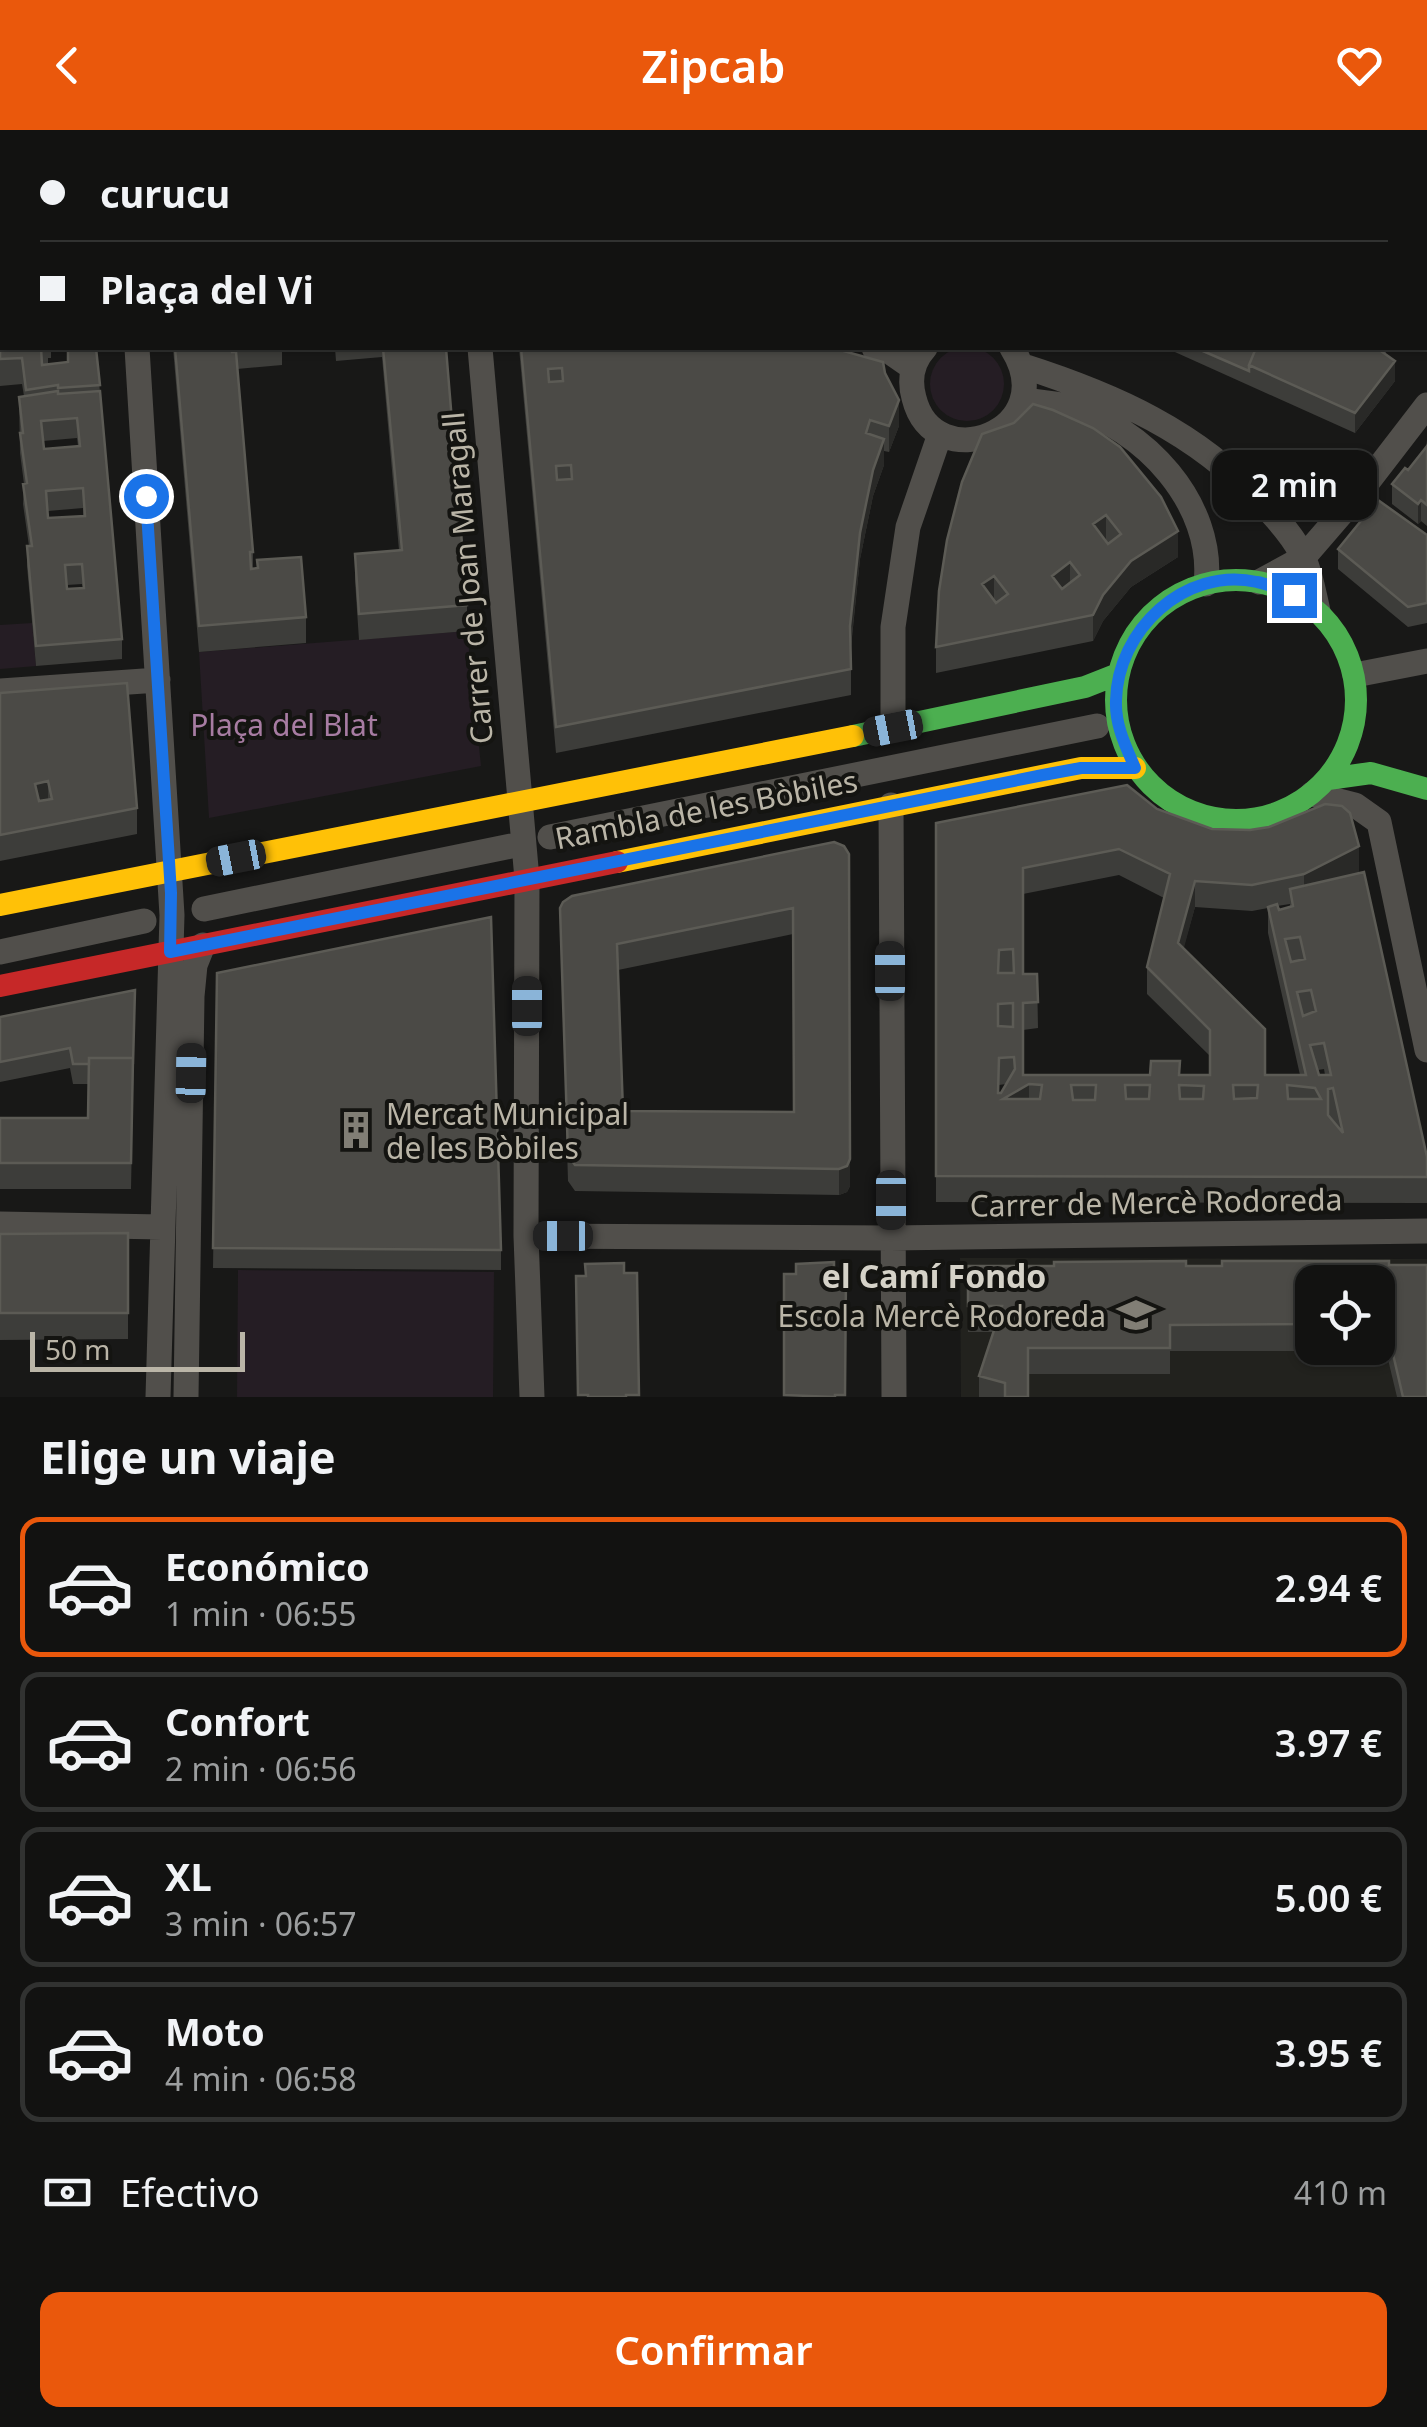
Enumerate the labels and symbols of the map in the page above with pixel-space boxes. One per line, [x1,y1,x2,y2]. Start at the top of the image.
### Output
street label: Carrer de Joan Maragall [432,410,502,746]
callout: 2 min [1212,450,1376,520]
route start [124,474,169,519]
route end [1272,573,1317,618]
park label: Plaça del Blat [190,704,378,745]
car [861,708,925,748]
street label: Rambla de les Bòbiles [551,760,861,858]
car [204,838,268,878]
car [875,941,905,1001]
car [512,976,542,1036]
car [175,1043,207,1103]
place label: Mercat Municipal de les Bòbiles [386,1093,629,1168]
building icon: Mercat Municipal de les Bòbiles [335,1109,377,1151]
car [876,1170,906,1230]
street label: Carrer de Mercè Rodoreda [969,1178,1343,1226]
car [533,1221,593,1251]
district label: el Camí Fondo [822,1254,1046,1297]
school or university icon: Escola Mercè Rodoreda [1115,1294,1157,1336]
place label: Escola Mercè Rodoreda [778,1295,1106,1336]
scale bar [30,1327,245,1372]

